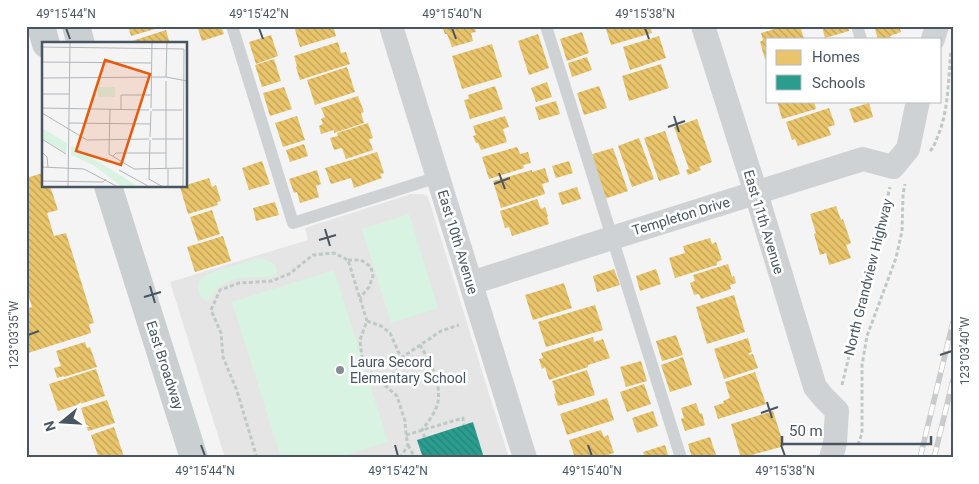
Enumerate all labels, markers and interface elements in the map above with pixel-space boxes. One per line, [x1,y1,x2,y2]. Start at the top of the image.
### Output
text: 49°15'44"N [36,7,96,21]
text: 49°15'42"N [229,7,289,21]
text: 49°15'40"N [422,7,482,21]
text: 49°15'38"N [615,7,675,21]
legend [766,38,942,102]
inset map [42,42,188,188]
text: Homes [812,48,860,66]
text: Schools [812,74,866,92]
street label: East 11th Avenue [741,168,787,276]
street label: East 10th Avenue [435,188,481,296]
street label: Templeton Drive [630,194,732,238]
street label: North Grandview Highway [841,196,895,357]
text: 123°03'35"W [7,301,21,369]
text: 123°03'40"W [958,317,972,385]
street label: East Broadway [143,319,187,412]
place label: Laura Secord Elementary School [350,354,466,386]
marker: Laura Secord Elementary School [334,364,346,376]
north arrow [38,396,88,446]
scale bar [782,414,930,446]
text: N [40,419,59,433]
text: 50 m [789,422,823,440]
text: 49°15'44"N [175,464,235,478]
text: 49°15'42"N [368,464,428,478]
text: 49°15'40"N [562,464,622,478]
text: 49°15'38"N [755,464,815,478]

